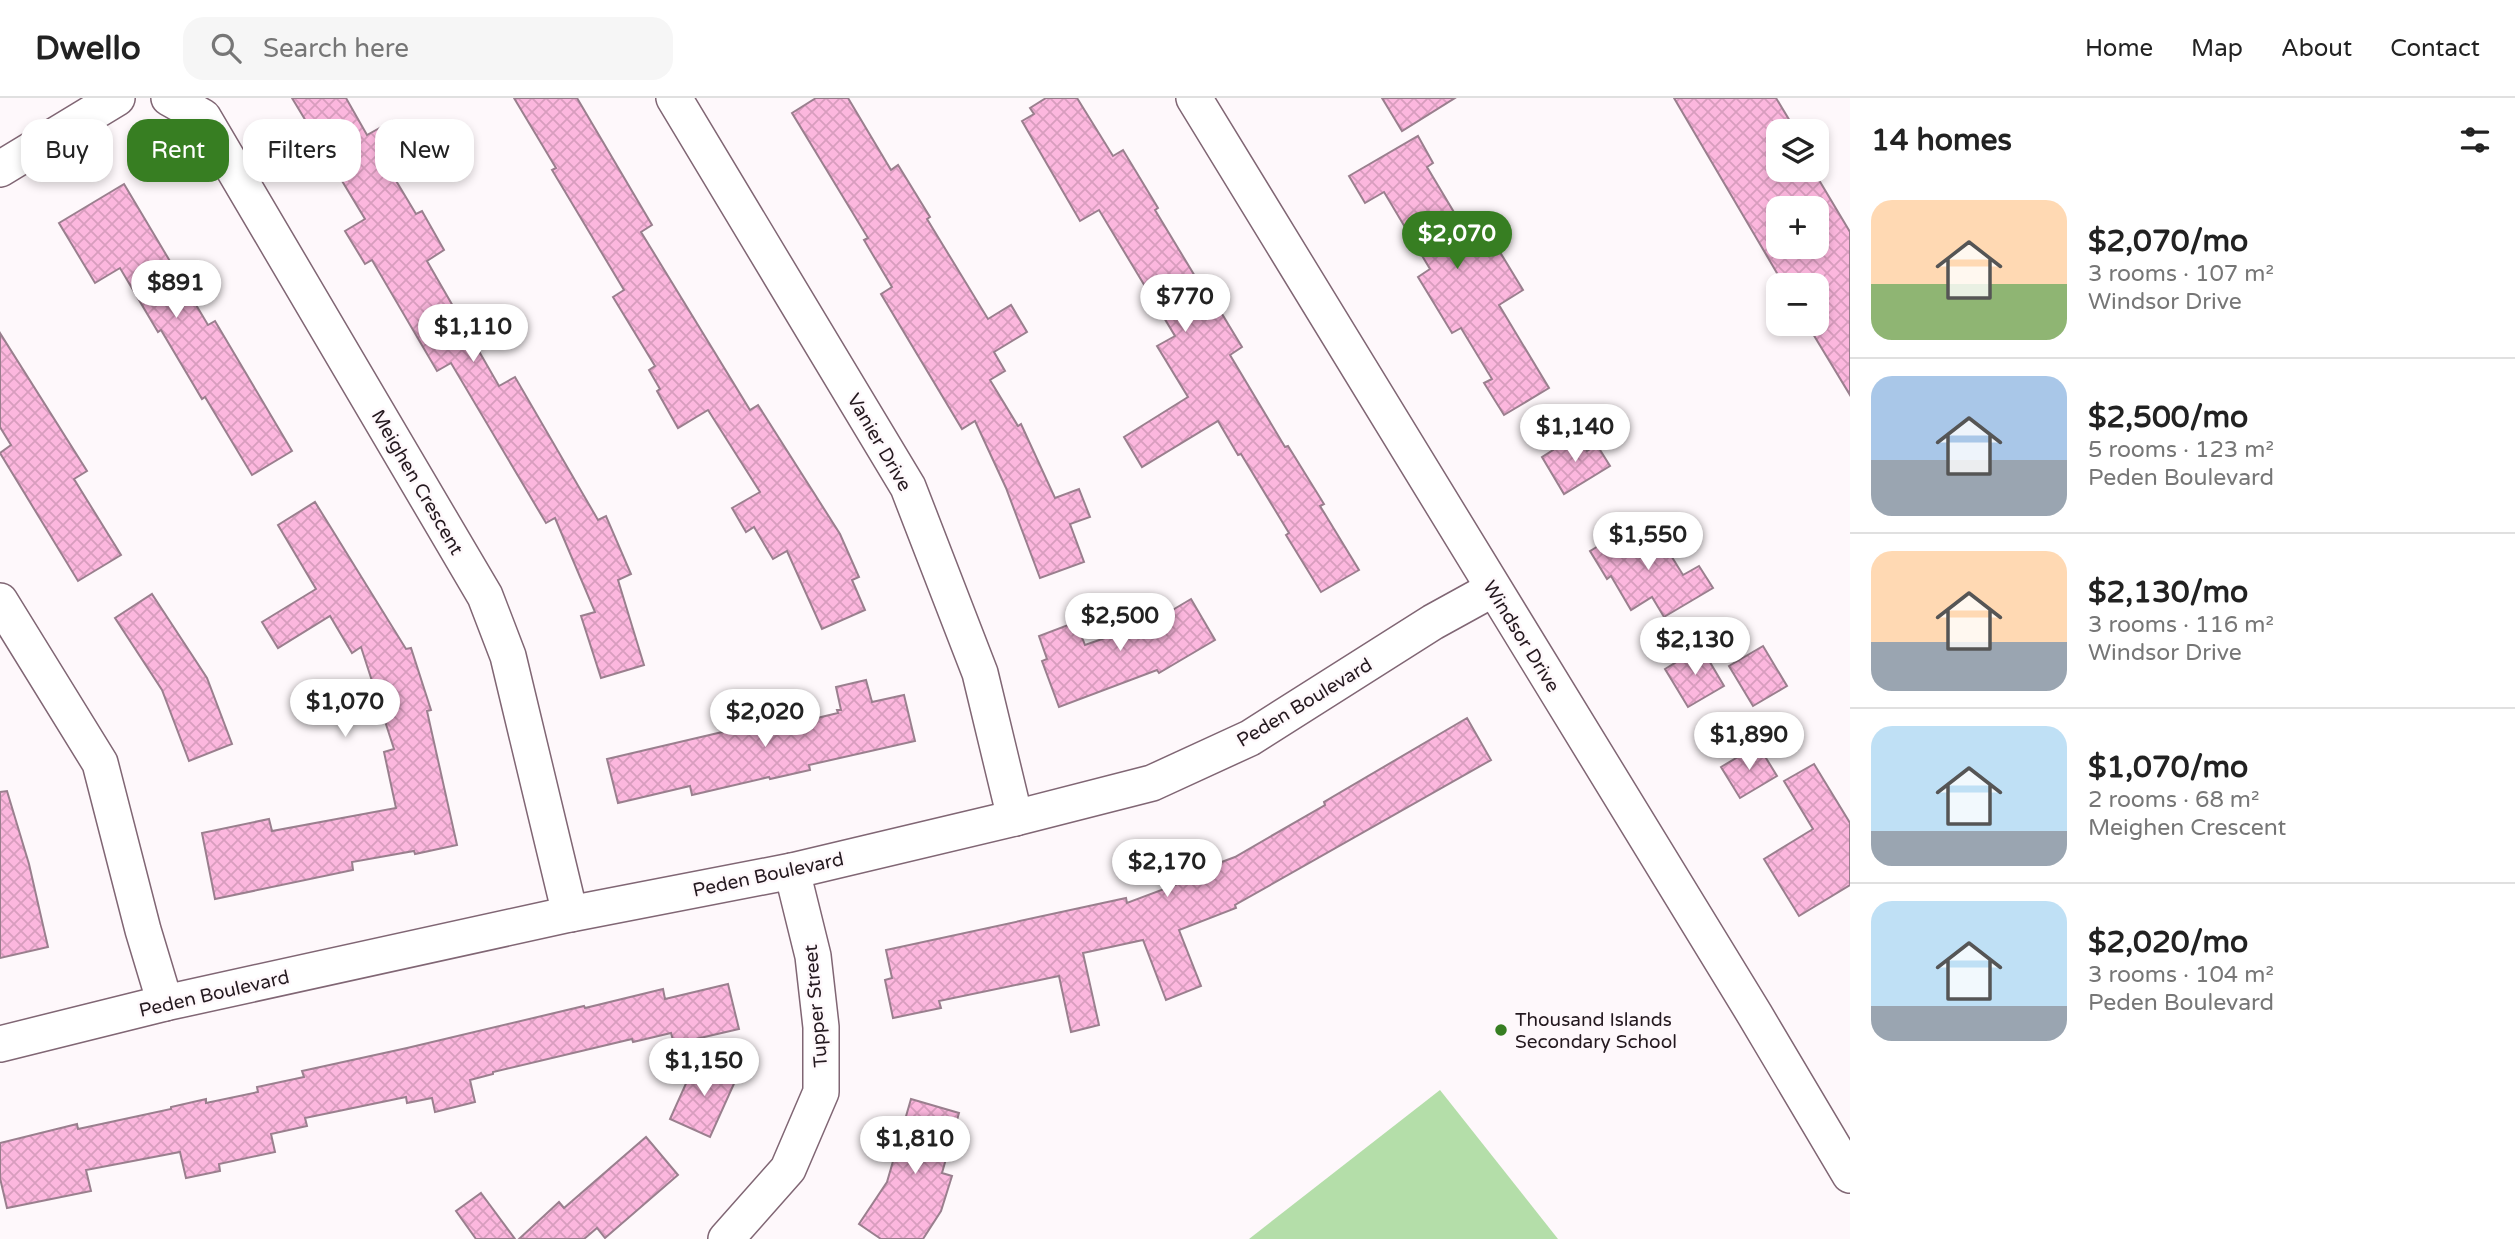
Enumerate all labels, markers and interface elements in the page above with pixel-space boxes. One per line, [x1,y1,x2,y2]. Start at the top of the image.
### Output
search box [183,17,673,80]
text: Dwello [35,29,141,68]
icon: search [207,29,245,67]
text: Search here [263,33,409,64]
text: Home [2085,34,2153,63]
text: Map [2191,34,2243,63]
text: About [2281,34,2352,63]
text: Contact [2390,34,2480,63]
chip: Buy [21,119,113,182]
chip: Rent [127,119,229,182]
chip: Filters [243,119,361,182]
chip: New [375,119,474,182]
map controls [1766,119,1829,336]
button: layers [1766,119,1829,182]
icon: filters [2456,121,2494,159]
text: 14 homes [1871,122,2012,159]
button: + [1766,196,1829,259]
pin: $2,070 [1400,212,1514,271]
text: $2,070 [1418,220,1496,248]
text: $2,070/mo [2088,223,2248,260]
icon: home [1927,228,2011,312]
pin: $891 [135,260,217,320]
text: 3 rooms · 107 m² [2088,260,2274,288]
text: $891 [147,269,205,297]
button: − [1766,273,1829,336]
pin: $770 [1144,274,1226,334]
text: $770 [1156,283,1214,311]
text: Windsor Drive [2088,288,2242,316]
pin: $1,110 [416,304,530,364]
text: $1,110 [434,313,512,341]
street label: Vanier Drive [842,390,916,495]
text: $2,500/mo [2088,399,2248,436]
pin: $1,140 [1518,404,1632,464]
icon: home [1927,404,2011,488]
street label: Meighen Crescent [367,406,468,559]
text: $1,140 [1536,413,1614,441]
text: 5 rooms · 123 m² [2088,436,2274,464]
text: Peden Boulevard [2088,464,2274,492]
pin: $1,550 [1591,512,1705,572]
text: $1,550 [1609,521,1687,549]
text: $2,130/mo [2088,574,2248,611]
street label: Windsor Drive [1478,577,1564,696]
icon: home [1927,579,2011,663]
pin: $2,500 [1063,594,1177,653]
text: $2,500 [1081,602,1159,630]
text: 3 rooms · 116 m² [2088,611,2274,639]
pin: $2,130 [1638,618,1752,677]
text: $2,130 [1656,626,1734,654]
text: Windsor Drive [2088,639,2242,667]
street label: Peden Boulevard [1233,654,1376,752]
pin: $1,070 [288,680,402,739]
text: $1,070 [306,688,384,716]
pin: $2,020 [708,690,822,749]
text: $2,020 [726,698,804,726]
pin: $1,890 [1692,712,1806,772]
text: $1,890 [1710,721,1788,749]
text: $1,070/mo [2088,749,2248,786]
icon: home [1927,754,2011,838]
text: 2 rooms · 68 m² [2088,786,2259,814]
text: Meighen Crescent [2088,814,2286,842]
pin: $2,170 [1110,840,1224,899]
street label: Peden Boulevard [691,848,846,902]
text: $2,170 [1128,848,1206,876]
text: $2,020/mo [2088,924,2248,961]
icon: home [1927,929,2011,1013]
street label: Tupper Street [800,944,832,1068]
text: 3 rooms · 104 m² [2088,961,2274,989]
street label: Peden Boulevard [137,966,292,1022]
text: Peden Boulevard [2088,989,2274,1017]
place label: Thousand Islands Secondary School [1515,1009,1677,1053]
marker: Thousand Islands Secondary School [1493,1022,1509,1038]
pin: $1,150 [647,1038,761,1098]
text: $1,150 [665,1047,743,1075]
pin: $1,810 [858,1116,972,1176]
text: $1,810 [876,1125,954,1153]

